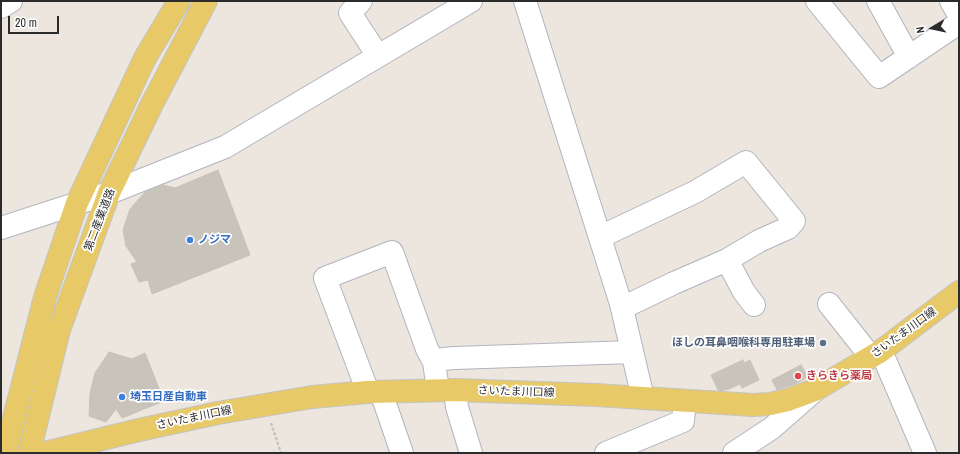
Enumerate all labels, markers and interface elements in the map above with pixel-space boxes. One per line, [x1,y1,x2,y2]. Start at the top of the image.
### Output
scale bar [10,8,61,34]
north arrow [912,8,952,48]
text: 20 m [15,15,37,31]
text: N [913,26,928,34]
street label: 第二産業道路 [82,187,118,253]
place label: ノジマ [198,233,231,247]
marker: ノジマ [185,235,195,245]
street label: さいたま川口線 [869,305,939,361]
place label: ほしの耳鼻咽喉科専用駐車場 [672,336,815,350]
marker: ほしの耳鼻咽喉科専用駐車場 [818,338,828,348]
place label: きらきら薬局 [806,369,872,383]
marker: きらきら薬局 [793,371,803,381]
street label: さいたま川口線 [477,384,555,400]
place label: 埼玉日産自動車 [130,390,207,404]
marker: 埼玉日産自動車 [117,392,127,402]
street label: さいたま川口線 [155,404,233,432]

